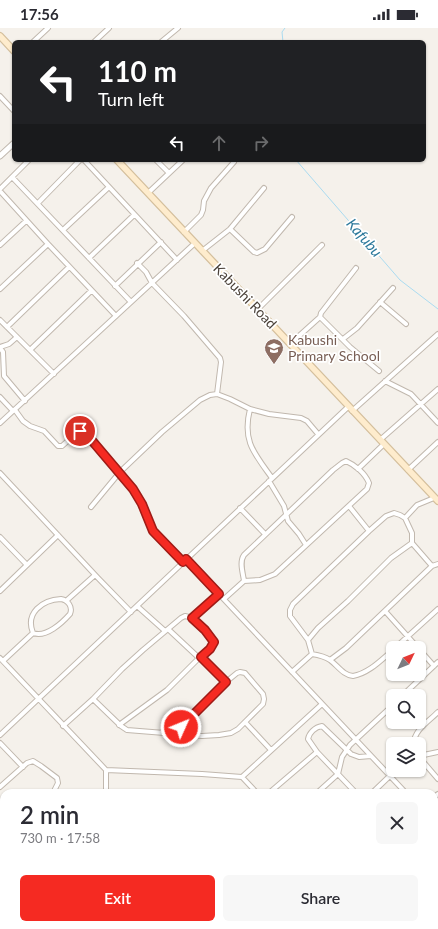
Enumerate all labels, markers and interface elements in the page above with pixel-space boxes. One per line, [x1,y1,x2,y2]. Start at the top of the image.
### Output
text: 17:56 [20,5,59,23]
text: 110 m [98,54,177,88]
icon: left [32,56,84,108]
text: Turn left [98,88,164,110]
icon: left [166,132,188,154]
icon: ahead [208,132,230,154]
icon: right [250,132,272,154]
water label: Kafubu [343,214,386,260]
street label: Kabushi Road [210,260,281,332]
place label: Kabushi Primary School [288,331,380,364]
school or university icon: Kabushi Primary School [263,337,285,365]
pin [63,414,97,448]
icon: arrive [69,420,91,442]
north arrow [386,641,426,681]
map controls [386,641,426,777]
button: search [386,689,426,729]
position arrow [160,706,202,748]
button: layers [386,737,426,777]
text: 2 min [20,800,79,829]
button: close [376,802,418,844]
text: 730 m · 17:58 [20,830,100,846]
button: Exit [20,875,215,921]
button: Share [223,875,418,921]

